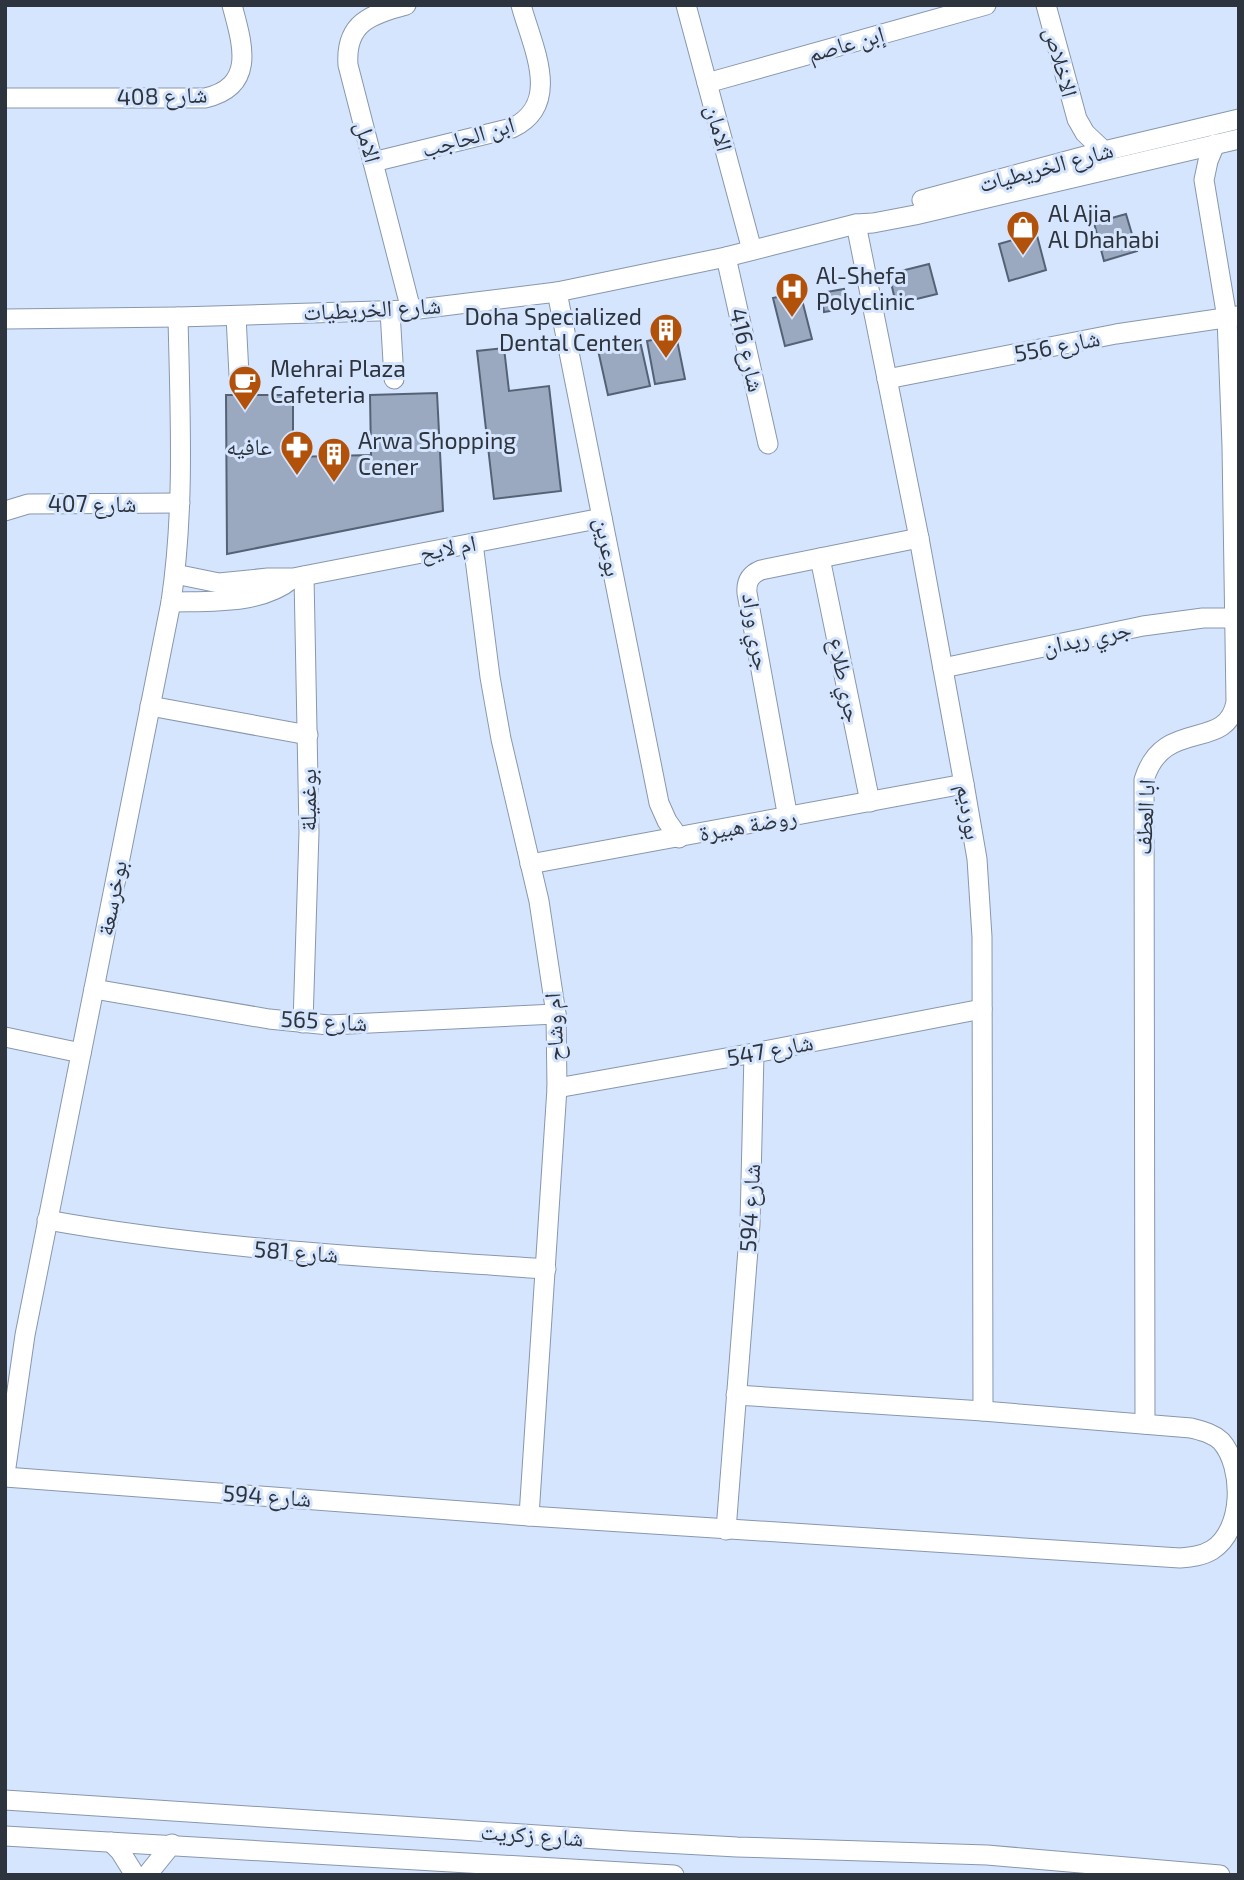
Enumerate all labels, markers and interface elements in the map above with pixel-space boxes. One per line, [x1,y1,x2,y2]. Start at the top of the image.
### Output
street label: إبن عاصم [804,19,888,70]
street label: الاخلاص [1038,24,1085,100]
street label: شارع 408 [116,79,208,113]
street label: الامان [699,101,740,154]
street label: ابن الحاجب [418,109,518,164]
street label: الامل [349,118,388,166]
street label: شارع الخريطيات [975,135,1117,199]
place label: Al Ajia Al Dhahabi [1048,199,1160,253]
shop icon: Al Ajia Al Dhahabi [1004,208,1042,257]
place label: Al-Shefa Polyclinic [816,261,915,315]
hospital icon: Al-Shefa Polyclinic [773,270,811,319]
street label: شارع الخريطيات [302,290,442,328]
place label: Doha Specialized Dental Center [465,302,642,356]
street label: شارع 416 [723,305,771,395]
building icon: Doha Specialized Dental Center [647,311,685,360]
street label: شارع 556 [1012,323,1102,369]
place label: Mehrai Plaza Cafeteria [270,354,406,408]
cafe icon: Mehrai Plaza Cafeteria [226,363,264,412]
place label: Arwa Shopping Cener [358,426,516,480]
pharmacy icon: عافيه [278,428,316,477]
place label: عافيه [226,432,272,460]
building icon: Arwa Shopping Cener [315,435,353,484]
street label: شارع 407 [48,489,136,519]
street label: بوعرين [589,515,628,579]
street label: ام لايح [417,528,479,569]
street label: جري وراد [731,591,777,673]
street label: جري ريدان [1040,614,1135,666]
street label: جري طلاع [818,635,869,726]
street label: بوغميلة [293,769,322,831]
street label: ابا العطف [1128,778,1161,856]
street label: بورديم [949,782,988,842]
street label: روضة هبيرة [697,802,799,847]
street label: بوخرسعة [90,858,133,938]
street label: ام وشاح [537,992,572,1062]
street label: شارع 565 [280,1004,368,1038]
street label: شارع 547 [724,1027,816,1073]
street label: شارع 594 [733,1163,767,1253]
street label: شارع 581 [253,1234,339,1270]
street label: شارع 594 [222,1478,312,1514]
street label: شارع زكريت [479,1816,585,1854]

